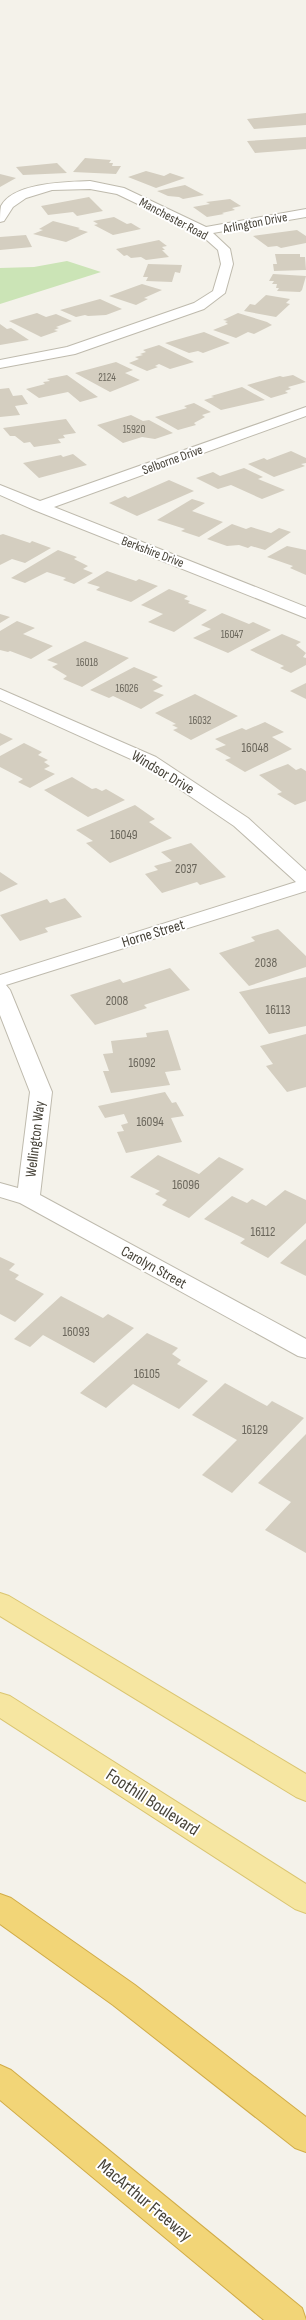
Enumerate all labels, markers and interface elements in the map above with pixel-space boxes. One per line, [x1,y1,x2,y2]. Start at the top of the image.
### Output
street label: Manchester Road [136,194,211,244]
street label: Arlington Drive [221,209,289,237]
house number: 2124 [98,371,116,384]
house number: 15920 [123,423,145,436]
street label: Selborne Drive [140,442,205,478]
street label: Berkshire Drive [119,533,186,571]
house number: 16047 [221,628,244,641]
house number: 16018 [76,656,98,669]
house number: 16026 [116,682,139,695]
house number: 16032 [189,714,212,727]
house number: 16048 [241,740,269,756]
street label: Windsor Drive [128,746,198,799]
house number: 16049 [110,827,138,843]
house number: 2037 [175,861,198,877]
street label: Horne Street [119,915,187,952]
house number: 2038 [255,955,277,971]
house number: 2008 [106,993,129,1009]
house number: 16113 [266,1002,290,1018]
house number: 16092 [128,1055,156,1071]
street label: Wellington Way [21,1100,50,1178]
house number: 16094 [136,1114,164,1130]
house number: 16096 [172,1177,200,1193]
house number: 16112 [251,1224,275,1240]
street label: Carolyn Street [118,1242,190,1293]
house number: 16093 [62,1324,90,1340]
house number: 16105 [134,1366,160,1382]
house number: 16129 [242,1422,268,1438]
street label: Foothill Boulevard [102,1764,203,1840]
street label: MacArthur Freeway [93,2155,196,2246]

